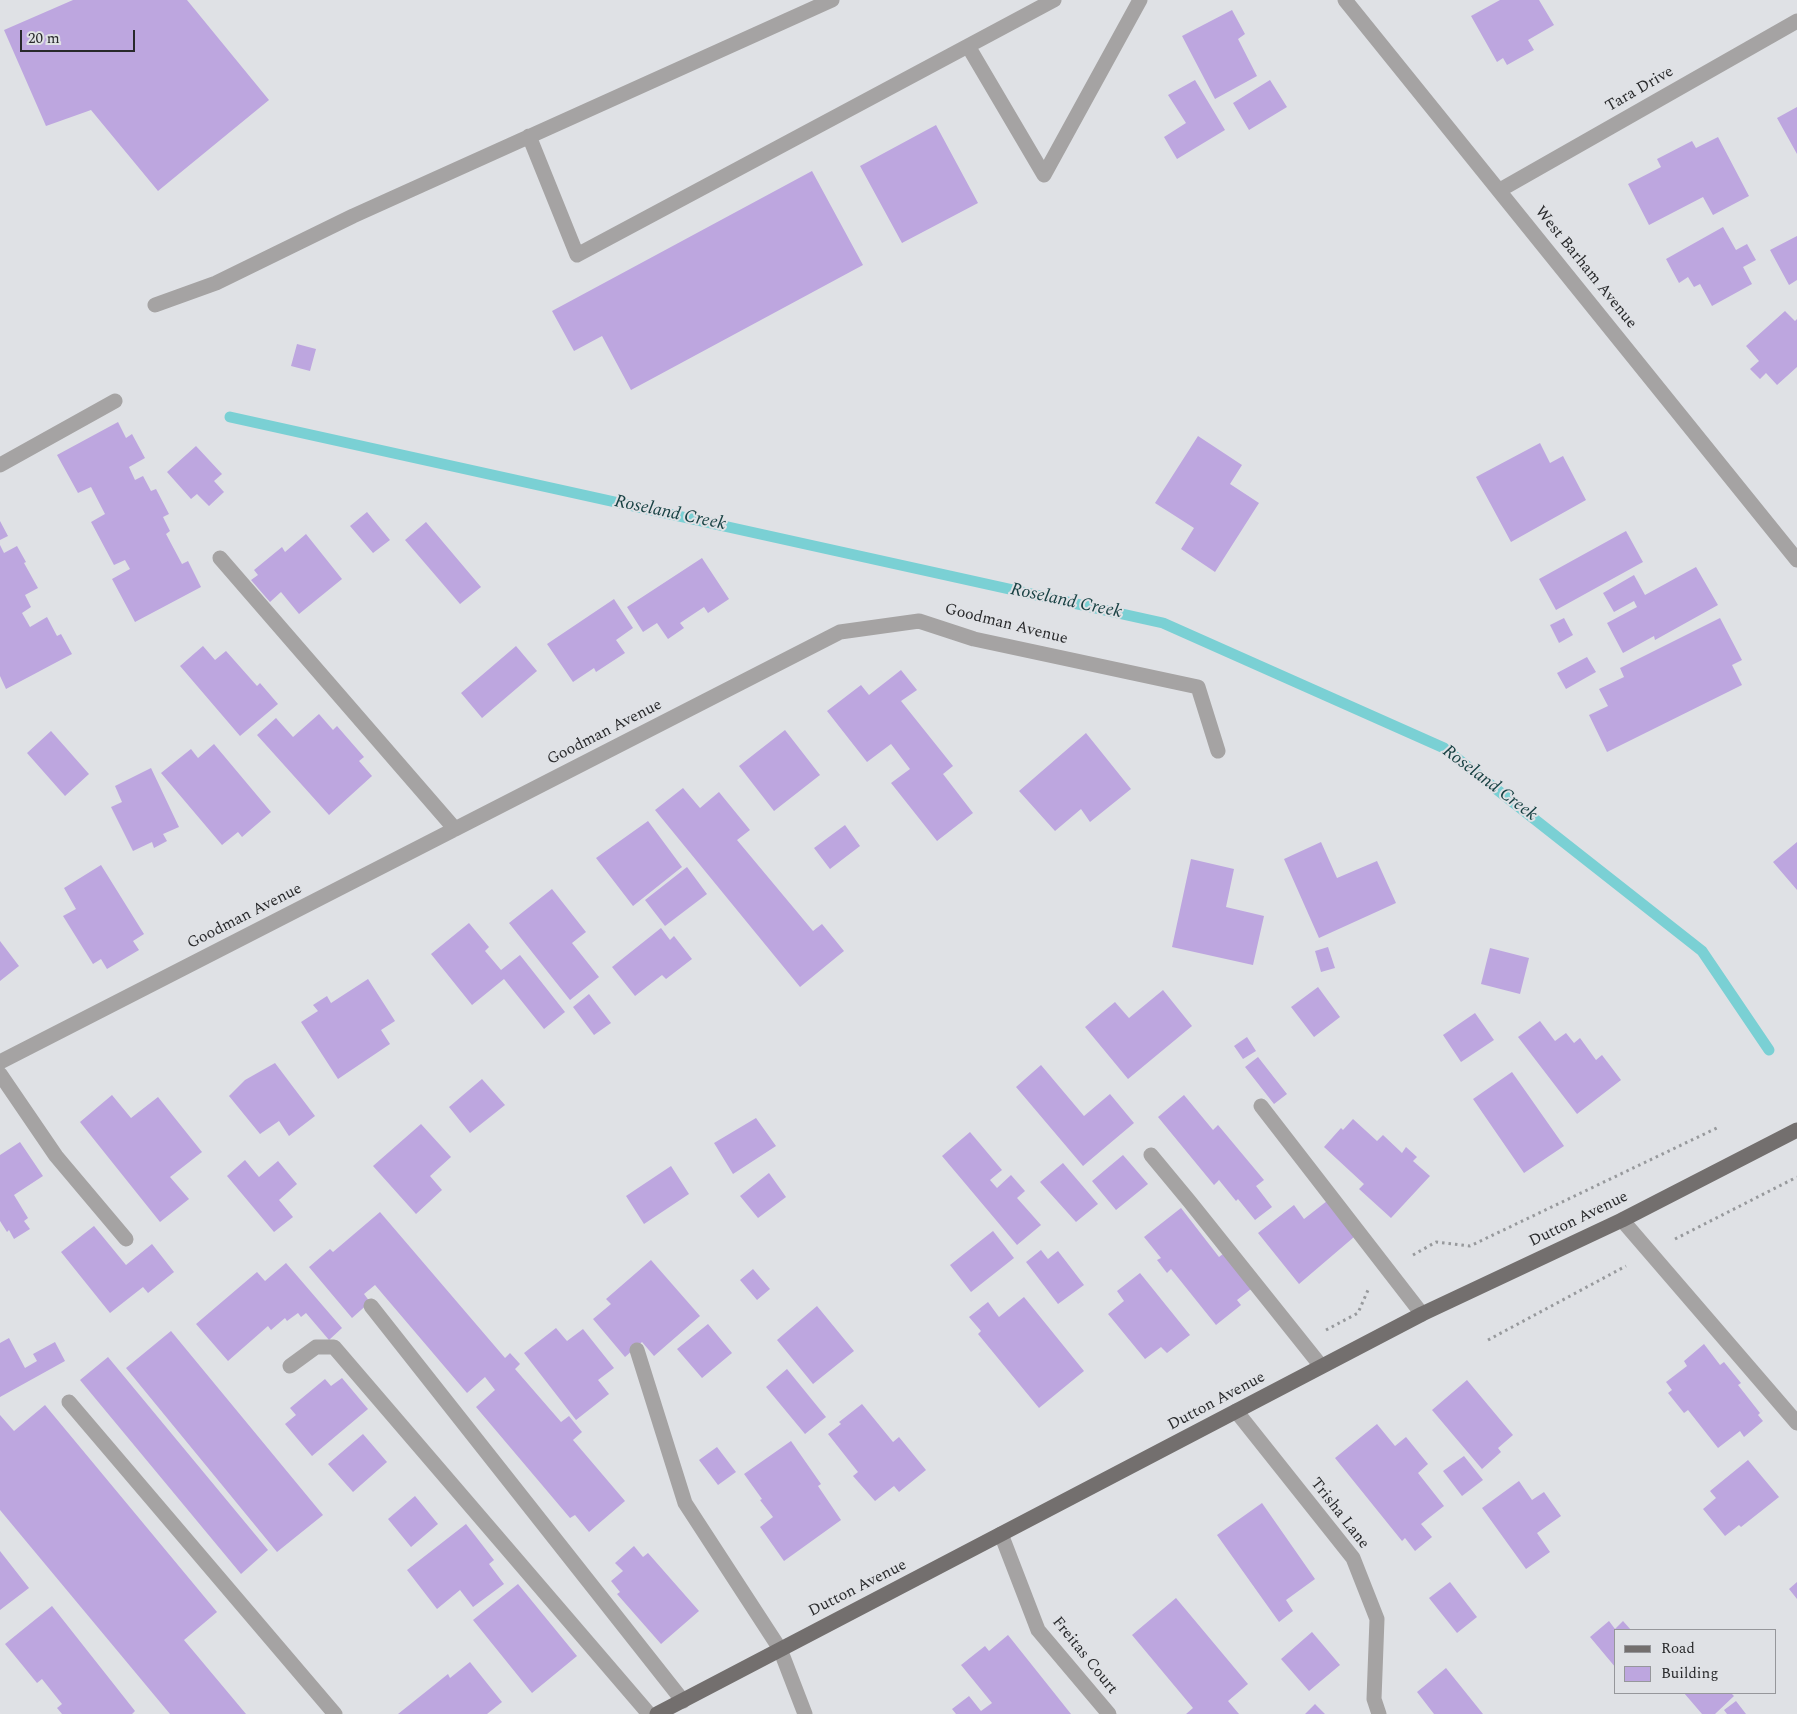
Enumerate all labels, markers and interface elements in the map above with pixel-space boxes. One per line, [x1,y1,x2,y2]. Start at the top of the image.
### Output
scale bar [22,20,138,52]
text: 20 m [28,27,60,50]
street label: Tara Drive [1603,63,1677,117]
street label: West Barham Avenue [1530,203,1640,333]
water label: Roseland Creek [612,492,728,536]
water label: Roseland Creek [1008,580,1124,624]
street label: Goodman Avenue [942,600,1070,650]
street label: Goodman Avenue [544,696,666,770]
water label: Roseland Creek [1437,741,1541,827]
street label: Goodman Avenue [184,880,306,954]
street label: Dutton Avenue [1526,1188,1632,1252]
street label: Dutton Avenue [1165,1368,1269,1436]
street label: Trisha Lane [1305,1475,1373,1553]
street label: Dutton Avenue [806,1556,910,1622]
street label: Freitas Court [1047,1613,1121,1699]
legend [1614,1629,1777,1694]
text: Road [1661,1637,1695,1660]
text: Building [1661,1662,1718,1685]

